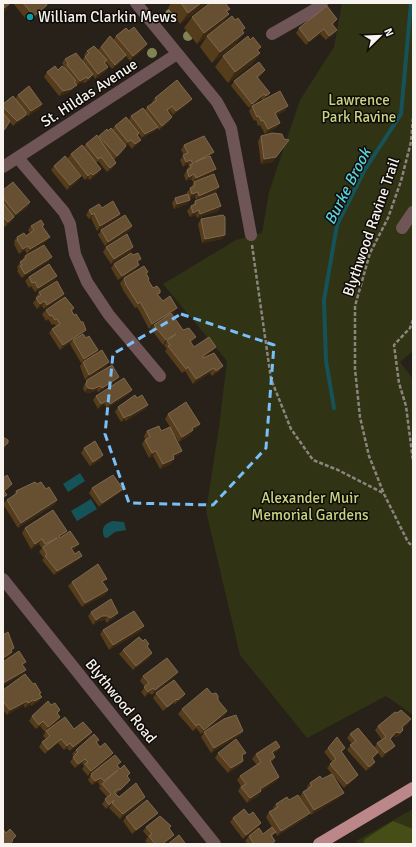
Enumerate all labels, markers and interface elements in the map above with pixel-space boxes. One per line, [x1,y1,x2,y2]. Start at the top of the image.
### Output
place label: William Clarkin Mews [38,8,177,26]
marker: William Clarkin Mews [25,12,35,22]
north arrow [360,16,400,56]
text: N [381,26,396,38]
street label: St. Hildas Avenue [37,55,141,131]
park label: Lawrence Park Ravine [322,91,396,126]
water label: Burke Brook [320,143,377,228]
street label: Blythwood Ravine Trail [339,155,403,299]
park label: Alexander Muir Memorial Gardens [251,489,369,524]
street label: Blythwood Road [82,655,161,747]

